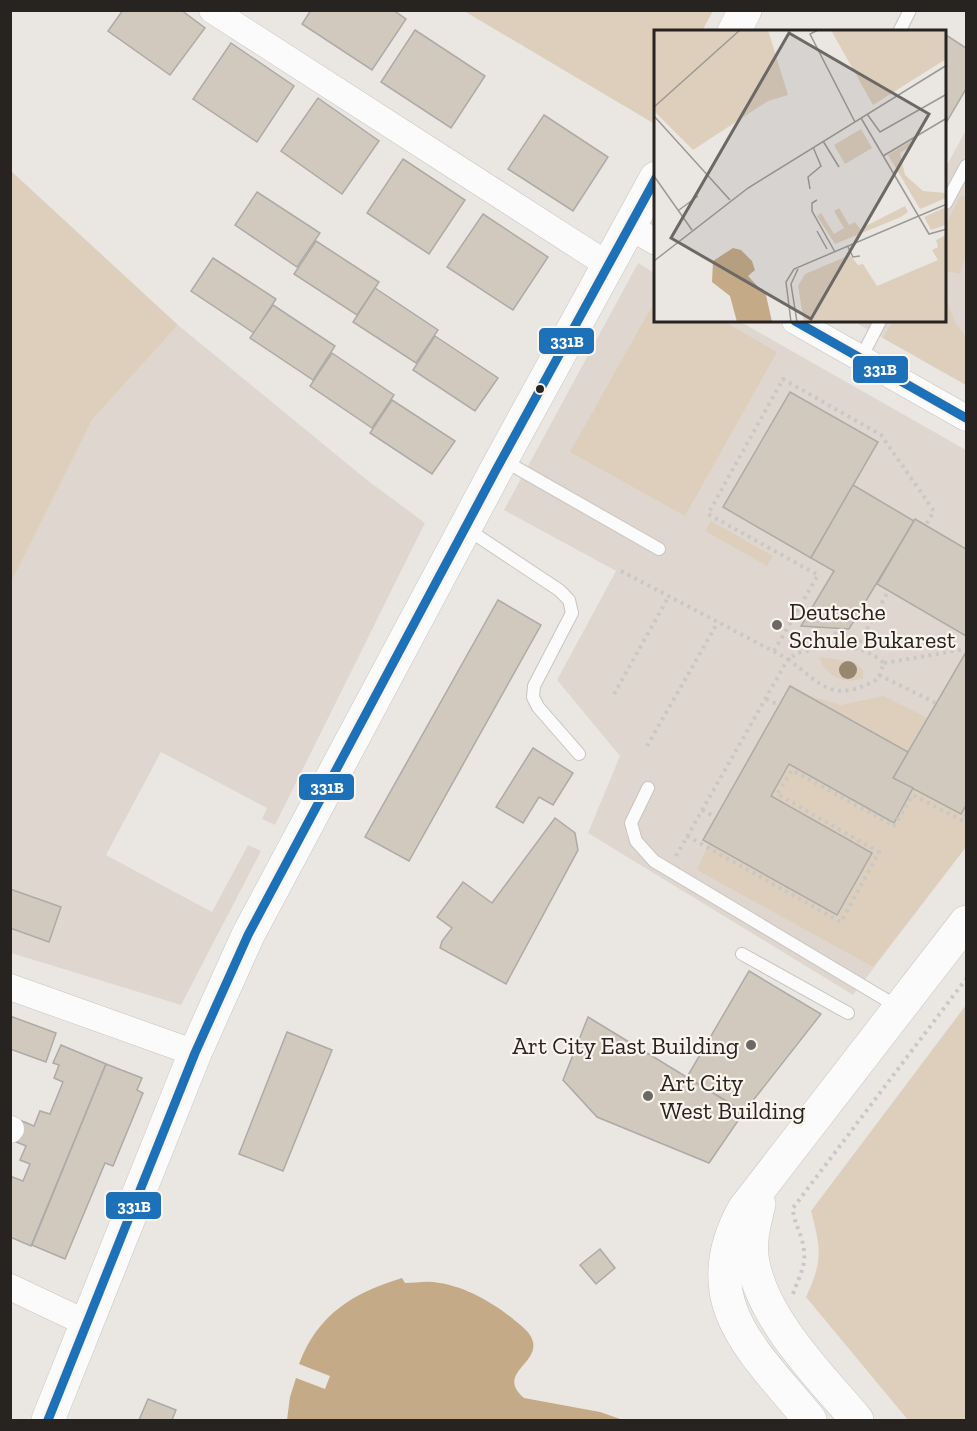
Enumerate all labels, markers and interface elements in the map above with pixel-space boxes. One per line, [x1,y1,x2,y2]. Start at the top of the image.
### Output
inset map [654,30,947,322]
line badge: 331B [538,327,595,355]
text: 331B [550,332,584,351]
line badge: 331B [852,355,909,384]
text: 331B [863,360,897,379]
unlabelled marker [534,383,546,395]
place label: Deutsche Schule Bukarest [789,597,956,654]
marker: Deutsche Schule Bukarest [770,618,784,632]
line badge: 331B [298,773,355,801]
text: 331B [310,778,344,797]
place label: Art City East Building [512,1031,739,1060]
marker: Art City East Building [744,1038,758,1052]
place label: Art City West Building [660,1068,805,1125]
marker: Art City West Building [641,1089,655,1103]
line badge: 331B [105,1191,162,1220]
text: 331B [117,1197,151,1216]

